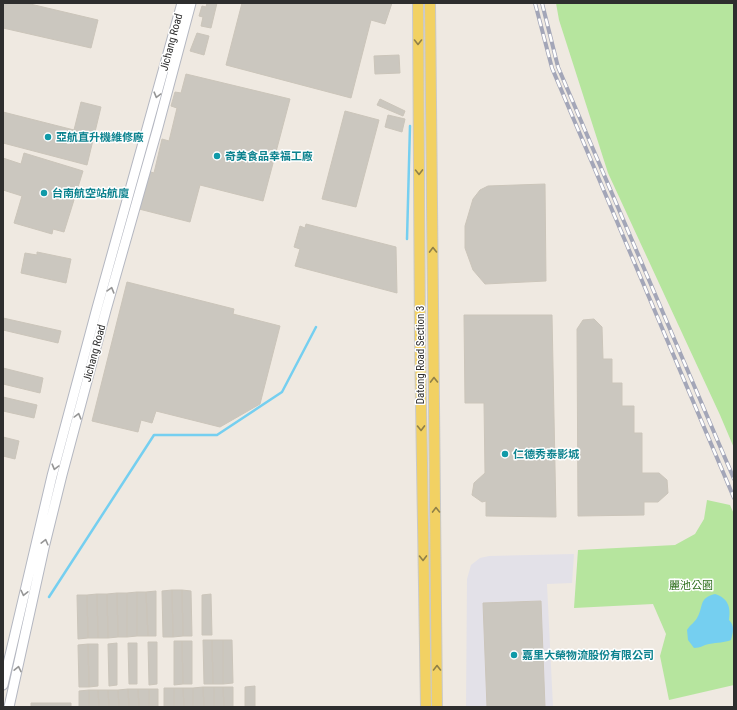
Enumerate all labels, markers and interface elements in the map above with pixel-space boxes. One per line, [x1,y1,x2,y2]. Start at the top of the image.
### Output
street label: Jichang Road [158,12,185,72]
one-way arrow [414,39,422,45]
one-way arrow [153,91,162,98]
place label: 亞航直升機維修廠 [56,131,144,144]
marker: 亞航直升機維修廠 [43,132,53,142]
place label: 奇美食品幸福工廠 [225,150,313,163]
marker: 奇美食品幸福工廠 [212,151,222,161]
one-way arrow [415,169,423,175]
place label: 台南航空站航廈 [52,187,129,200]
marker: 台南航空站航廈 [39,188,49,198]
one-way arrow [429,247,437,253]
one-way arrow [106,287,115,294]
street label: Datong Road Section 3 [414,306,427,404]
street label: Jichang Road [81,323,108,383]
one-way arrow [430,377,439,383]
one-way arrow [73,413,82,420]
one-way arrow [417,425,425,431]
place label: 仁德秀泰影城 [513,448,580,461]
marker: 仁德秀泰影城 [500,449,510,459]
one-way arrow [51,464,59,470]
one-way arrow [432,507,440,513]
one-way arrow [41,539,49,545]
one-way arrow [419,555,427,561]
park label: 麗池公園 [669,579,713,592]
one-way arrow [20,590,28,597]
place label: 嘉里大榮物流股份有限公司 [522,649,654,662]
marker: 嘉里大榮物流股份有限公司 [509,650,519,660]
one-way arrow [433,665,441,671]
one-way arrow [13,666,22,672]

